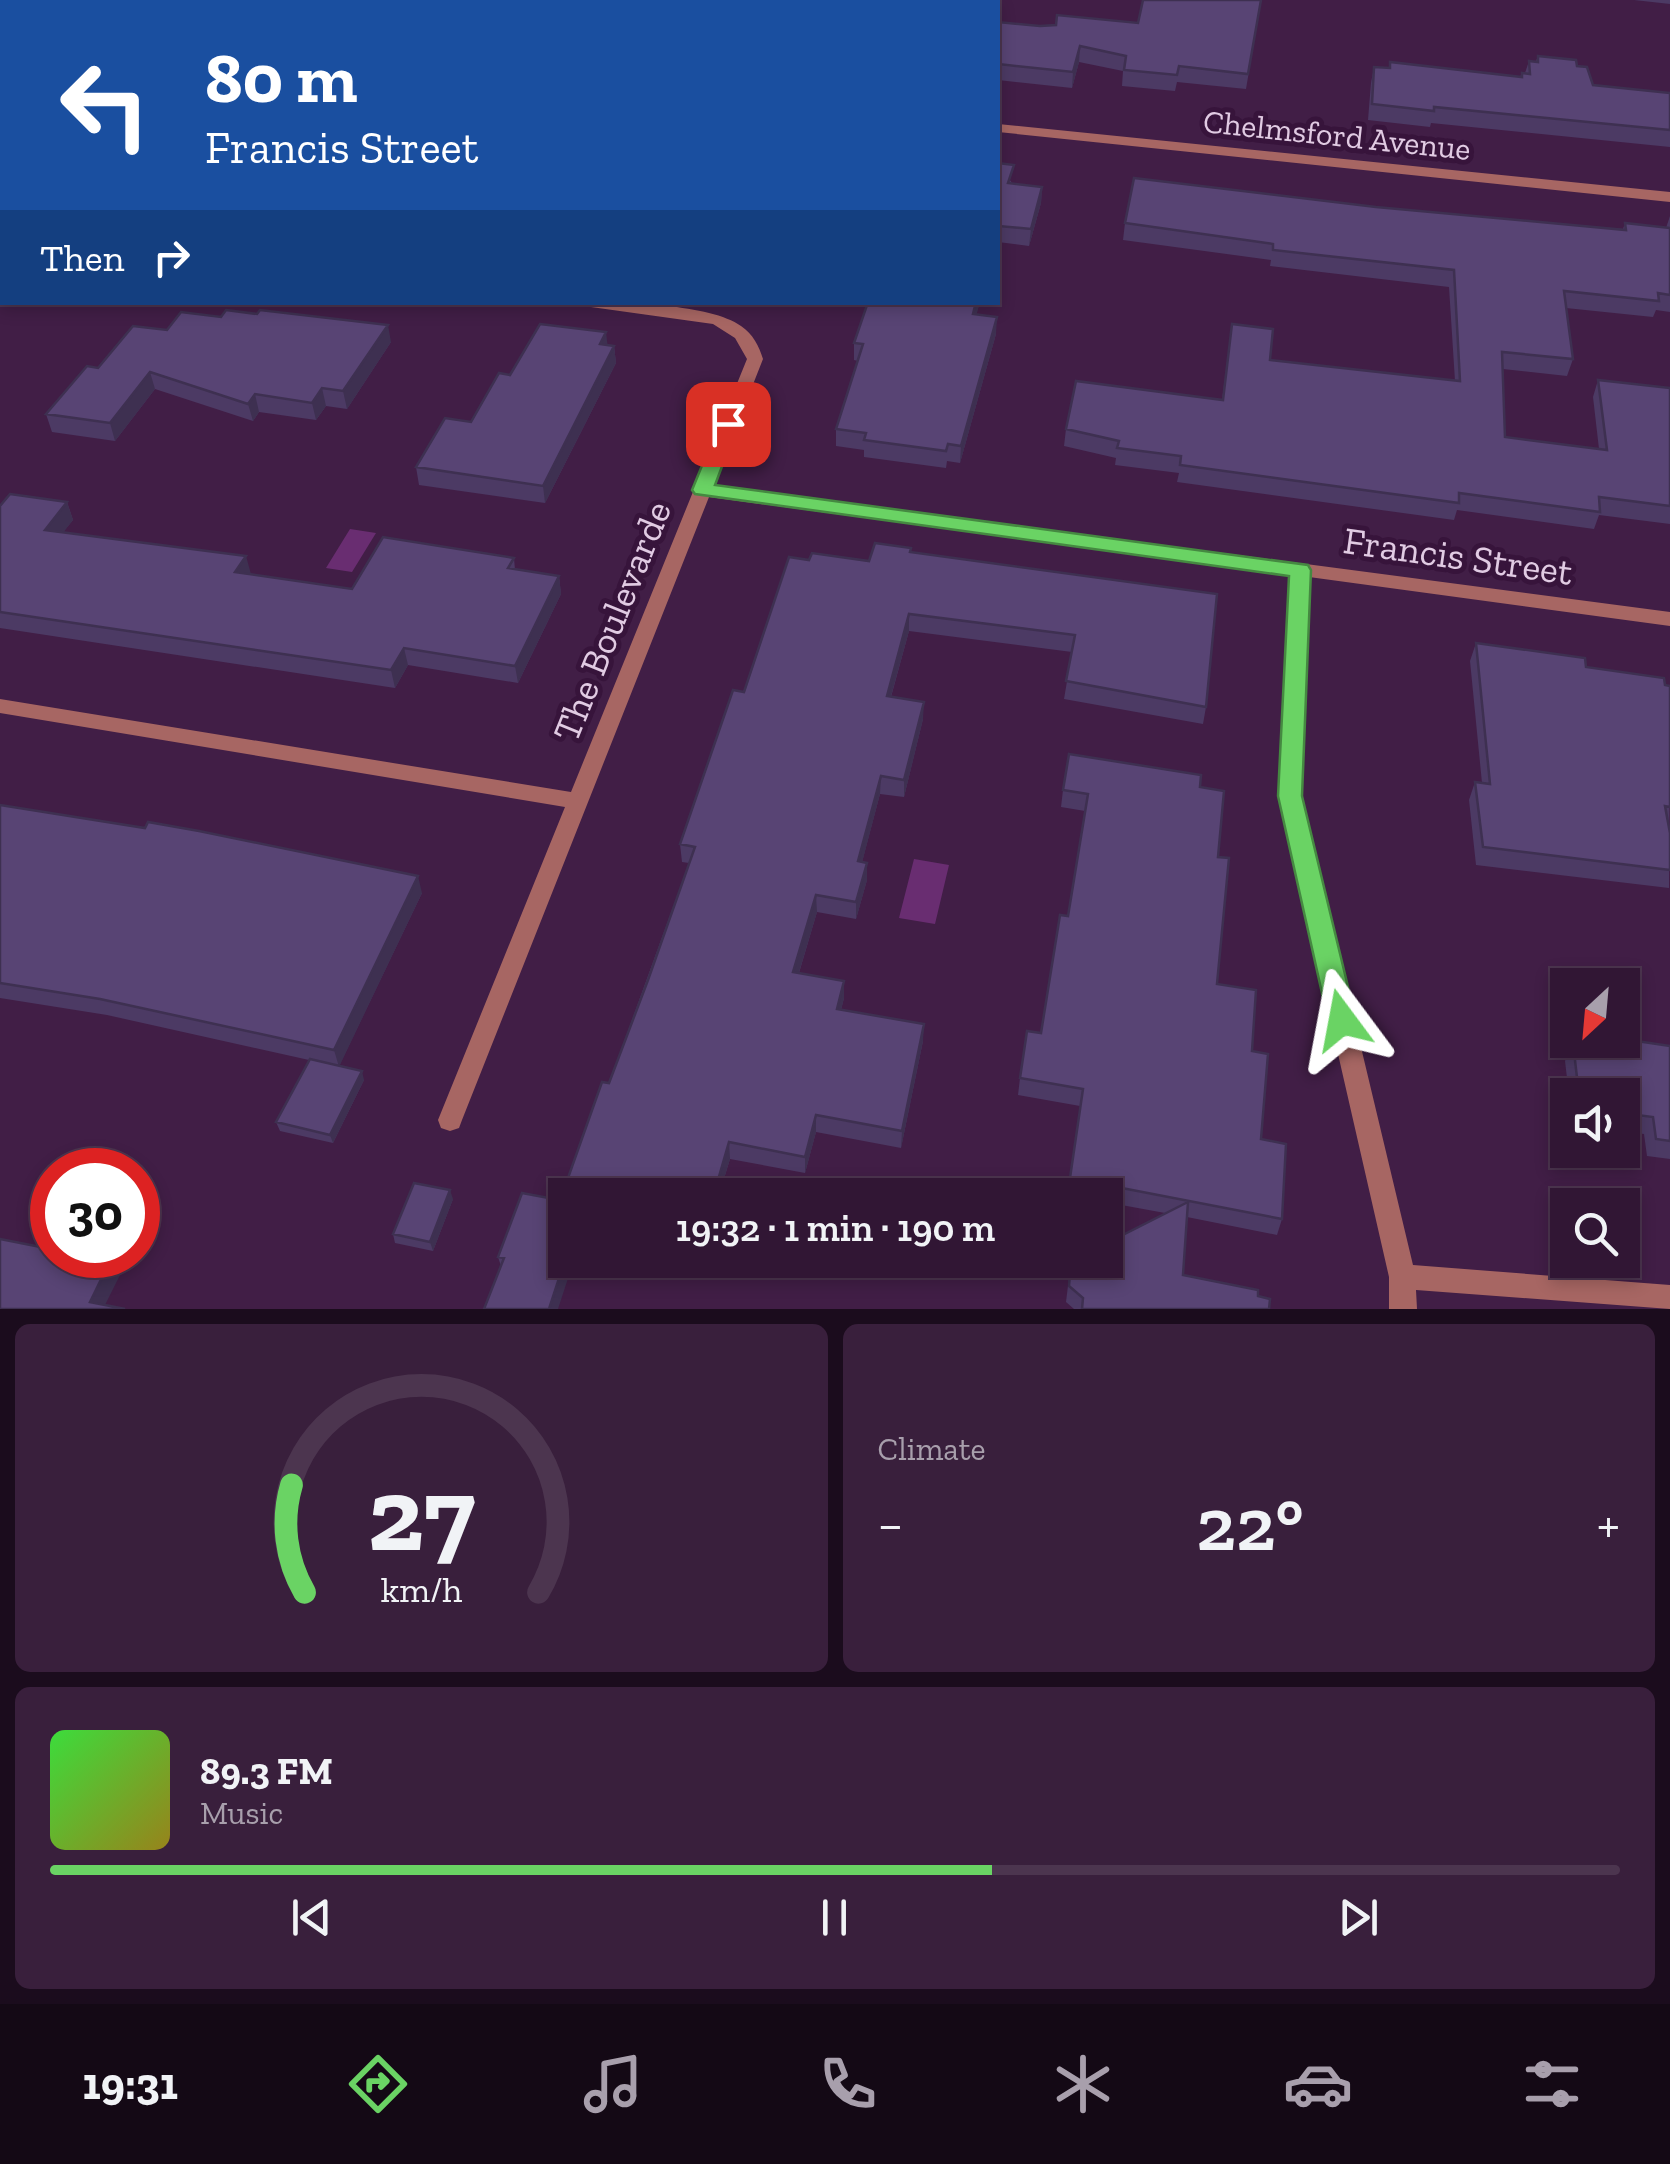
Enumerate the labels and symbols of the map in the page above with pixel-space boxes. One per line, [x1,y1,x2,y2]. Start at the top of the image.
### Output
street label: Chelmsford Avenue [1201,102,1473,168]
pin [686,382,771,467]
street label: The Boulevarde [543,494,681,748]
street label: Francis Street [1340,517,1576,595]
position arrow [1290,968,1394,1072]
north arrow [1550,968,1640,1058]
speed limit sign: 30 [30,1148,160,1278]

